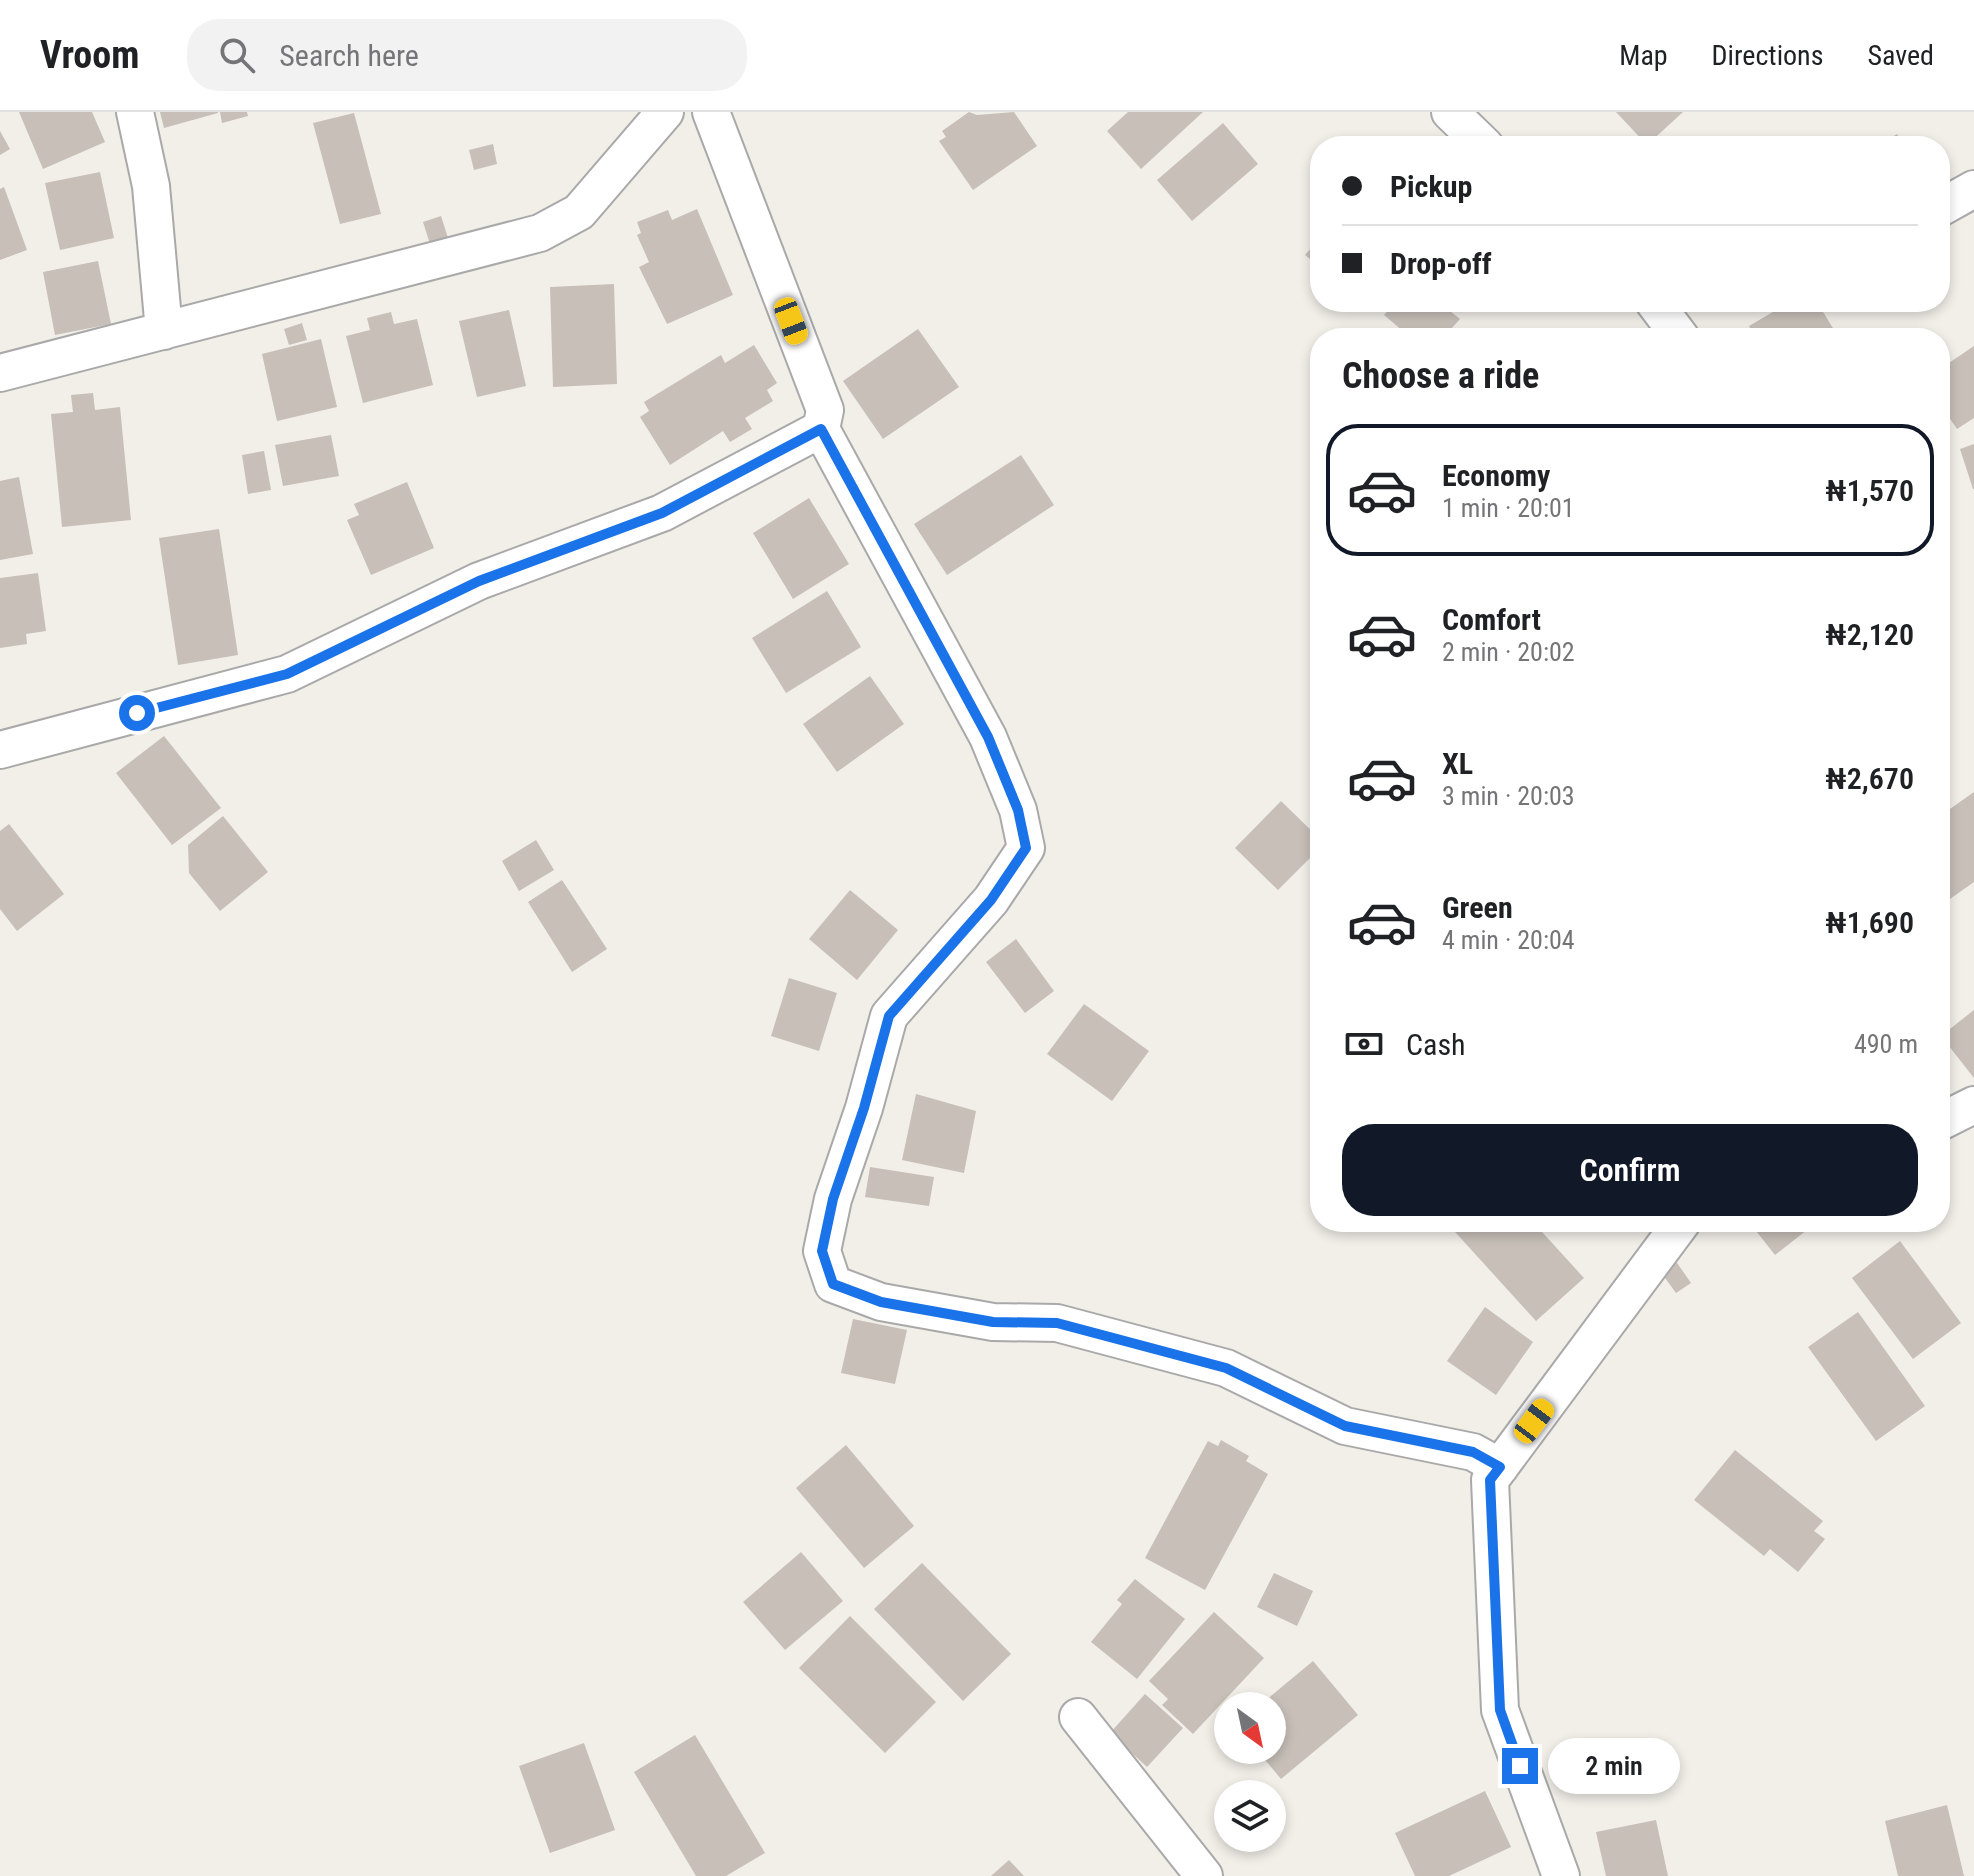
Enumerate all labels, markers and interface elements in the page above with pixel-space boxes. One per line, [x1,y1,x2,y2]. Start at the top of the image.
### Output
search box [187,19,747,91]
text: Vroom [40,33,139,77]
icon: search [215,33,259,77]
text: Search here [279,38,419,73]
text: Map [1619,39,1668,72]
text: Directions [1712,39,1823,72]
text: Saved [1867,39,1934,72]
text: Pickup [1390,169,1472,204]
text: Drop-off [1390,246,1492,281]
car [771,294,811,348]
text: Choose a ride [1342,355,1539,397]
icon: car [1346,454,1418,526]
text: Economy [1442,458,1550,493]
text: ₦1,570 [1825,473,1914,508]
text: 1 min · 20:01 [1442,493,1575,523]
icon: car [1346,598,1418,670]
text: Comfort [1442,602,1541,637]
text: ₦2,120 [1825,617,1914,652]
text: 2 min · 20:02 [1442,637,1575,667]
route start [119,695,155,731]
icon: car [1346,742,1418,814]
text: XL [1442,746,1473,781]
text: ₦2,670 [1825,761,1914,796]
text: 3 min · 20:03 [1442,781,1575,811]
icon: car [1346,886,1418,958]
text: Green [1442,890,1513,925]
text: ₦1,690 [1825,905,1914,940]
text: 4 min · 20:04 [1442,925,1575,955]
icon: cash [1342,1022,1386,1066]
text: Cash [1406,1027,1466,1062]
text: 490 m [1854,1029,1918,1059]
button: Confirm [1342,1124,1918,1216]
car [1510,1395,1558,1447]
north arrow [1214,1692,1286,1764]
map controls [1214,1692,1286,1852]
callout: 2 min [1548,1738,1680,1794]
route end [1502,1748,1538,1784]
text: 2 min [1585,1751,1643,1781]
button: layers [1214,1780,1286,1852]

